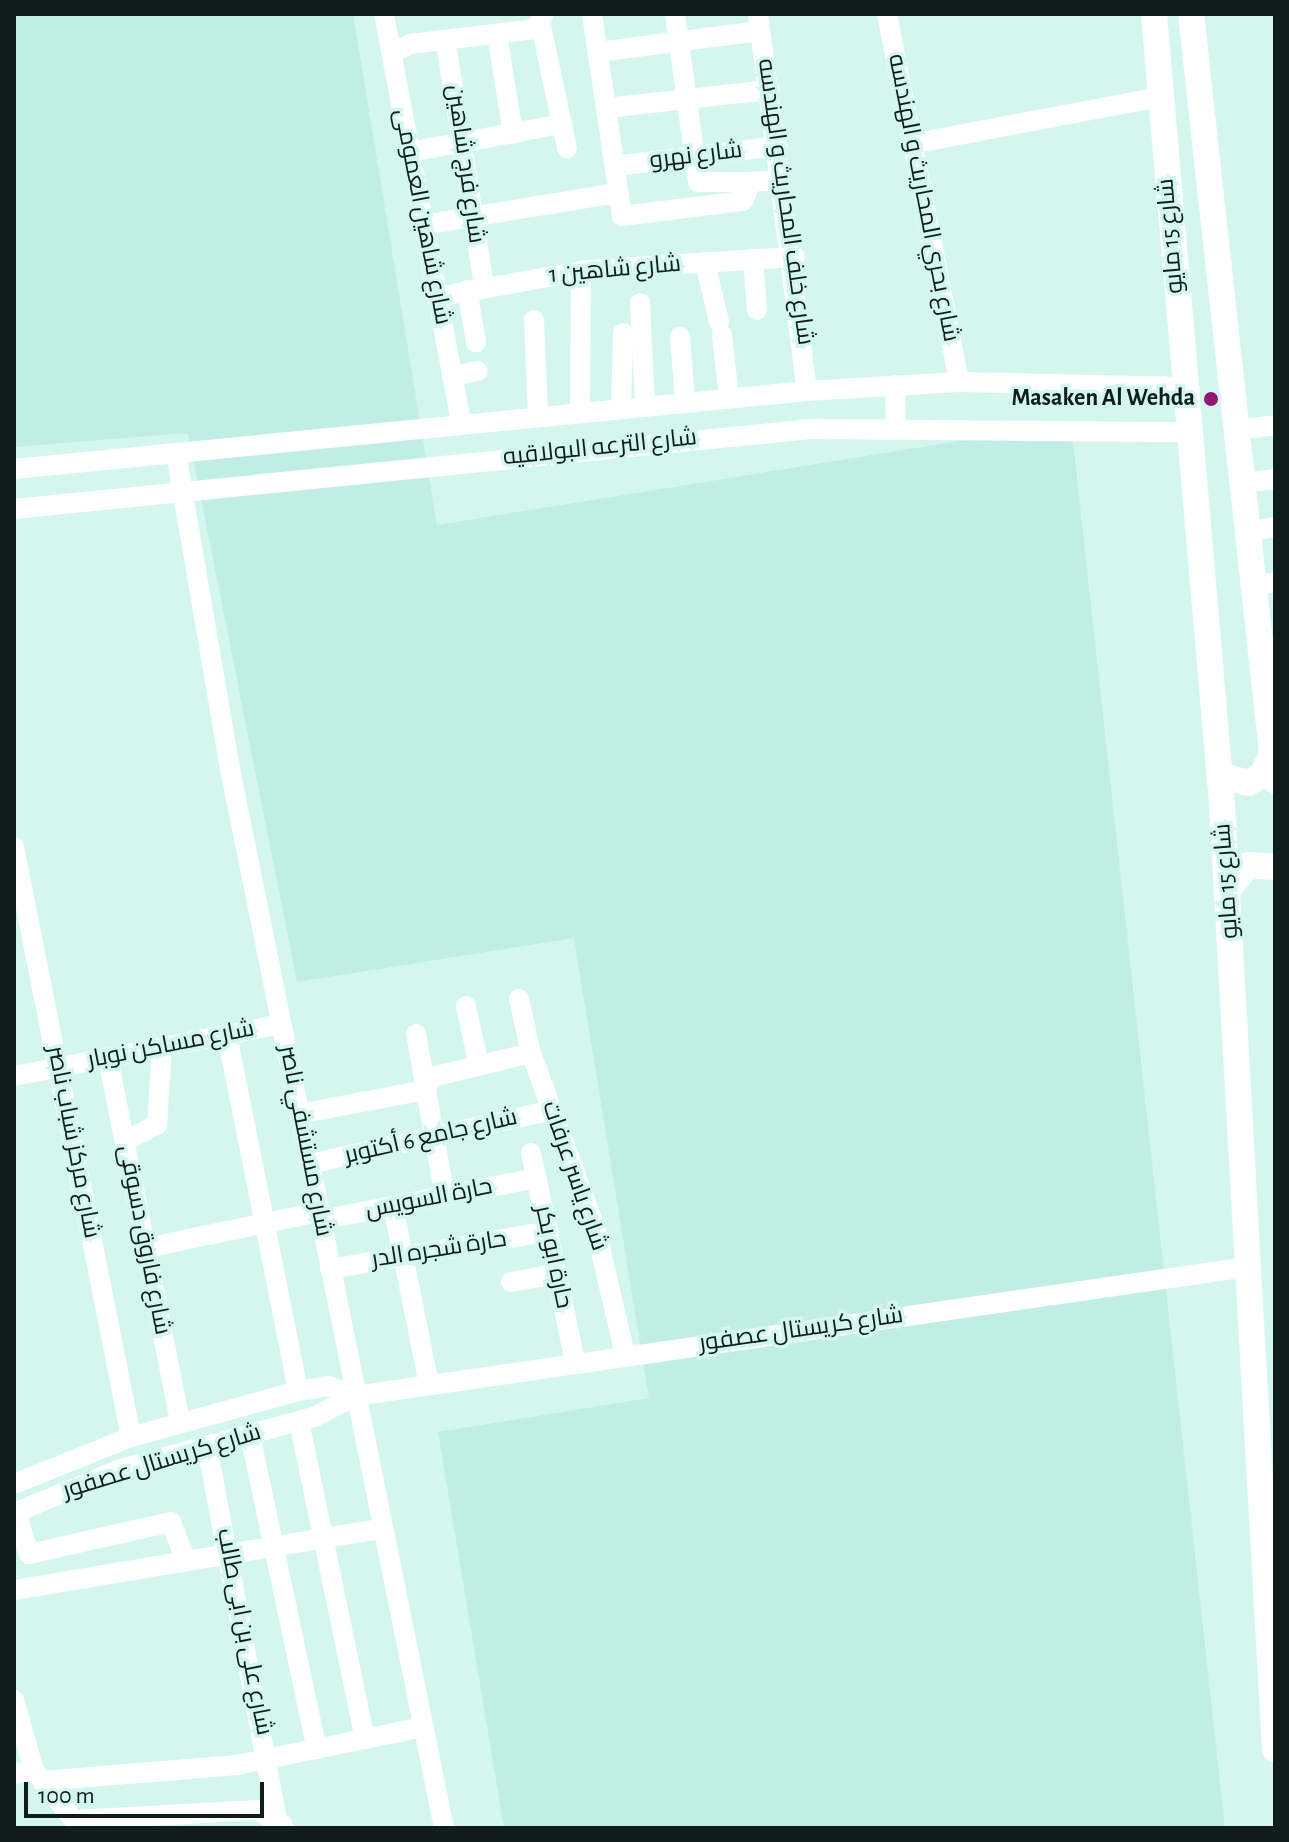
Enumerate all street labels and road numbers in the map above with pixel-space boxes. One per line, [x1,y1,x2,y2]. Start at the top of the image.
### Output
street label: شارع بحري المحاريث و الهندسه [881,52,965,344]
street label: شارع خلف المحاريث و الهندسه [751,57,819,347]
street label: شارع فرج شاهين [440,83,490,245]
street label: شارع شاهين العمومى [387,107,457,327]
street label: شارع نهرو [648,136,744,176]
street label: شارع 15 مايو [1152,177,1190,295]
street label: شارع شاهين 1 [548,250,682,290]
street label: شارع الترعه البولاقيه [502,424,698,472]
street label: شارع 15 مايو [1209,822,1245,940]
street label: شارع مساكن نوبار [85,1015,257,1075]
street label: شارع مركز شباب ناصر [40,1043,106,1241]
street label: شارع مستشفي ناصر [272,1043,338,1239]
street label: شارع ياسر عرفات [535,1097,613,1255]
street label: شارع جامع 6 أكتوبر [342,1103,520,1171]
street label: شارع فاروق دسوقى [112,1143,176,1337]
street label: حارة السويس [363,1173,495,1225]
street label: حارة ابو بكر [528,1203,578,1311]
street label: حارة شجره الدر [369,1225,509,1275]
street label: شارع كريستال عصفور [697,1301,905,1359]
street label: شارع كريستال عصفور [59,1418,265,1506]
street label: شارع على بن ابى طالب [210,1526,278,1738]

